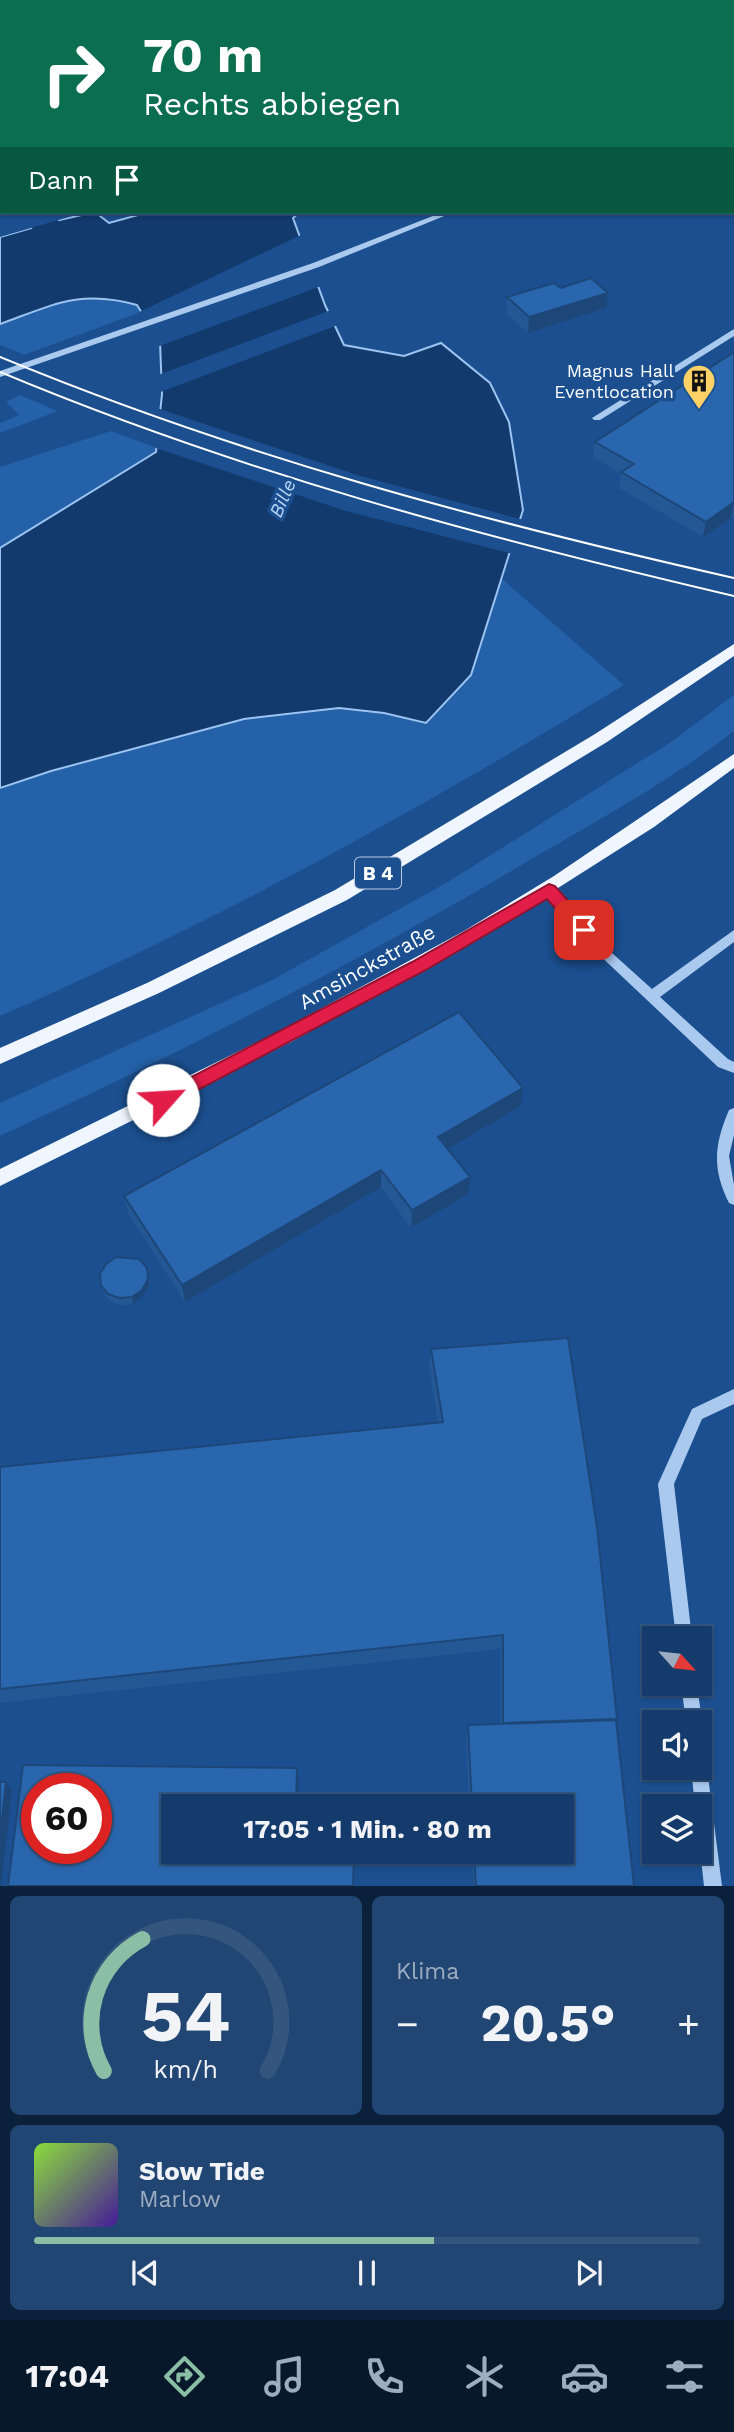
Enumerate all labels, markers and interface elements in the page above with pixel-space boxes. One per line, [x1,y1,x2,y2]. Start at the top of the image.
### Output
text: 70 m [143,26,263,84]
icon: right [28,28,119,119]
text: Rechts abbiegen [143,85,401,123]
icon: arrive [108,161,146,199]
text: Dann [28,165,94,195]
place label: Magnus Hall Eventlocation [554,360,674,402]
building icon: Magnus Hall Eventlocation [680,362,718,411]
water label: Bille [264,476,301,521]
road number: B 4 [355,858,401,888]
pin [554,900,614,960]
icon: arrive [565,911,603,949]
street label: Amsinckstraße [294,919,439,1014]
position arrow [126,1063,200,1137]
north arrow [642,1626,712,1696]
map controls [642,1626,712,1864]
button: sound [642,1710,712,1780]
speed limit sign: 60 [21,1773,112,1864]
button: layers [642,1794,712,1864]
text: 17:05 · 1 Min. · 80 m [243,1814,492,1844]
text: Klima [396,1958,459,1985]
text: 54 [141,1974,231,2060]
text: 20.5° [480,1993,616,2054]
text: − [396,2002,419,2046]
text: + [677,2002,700,2046]
text: km/h [154,2055,218,2084]
text: Slow Tide [139,2156,265,2186]
text: Marlow [139,2186,221,2213]
icon: previous [126,2254,164,2292]
icon: pause [348,2254,386,2292]
icon: next [570,2254,608,2292]
icon: directions [160,2352,209,2401]
icon: music [260,2352,309,2401]
icon: phone [360,2352,409,2401]
icon: climate [460,2352,509,2401]
icon: car [560,2352,609,2401]
icon: filters [660,2352,709,2401]
text: 17:04 [25,2357,109,2395]

